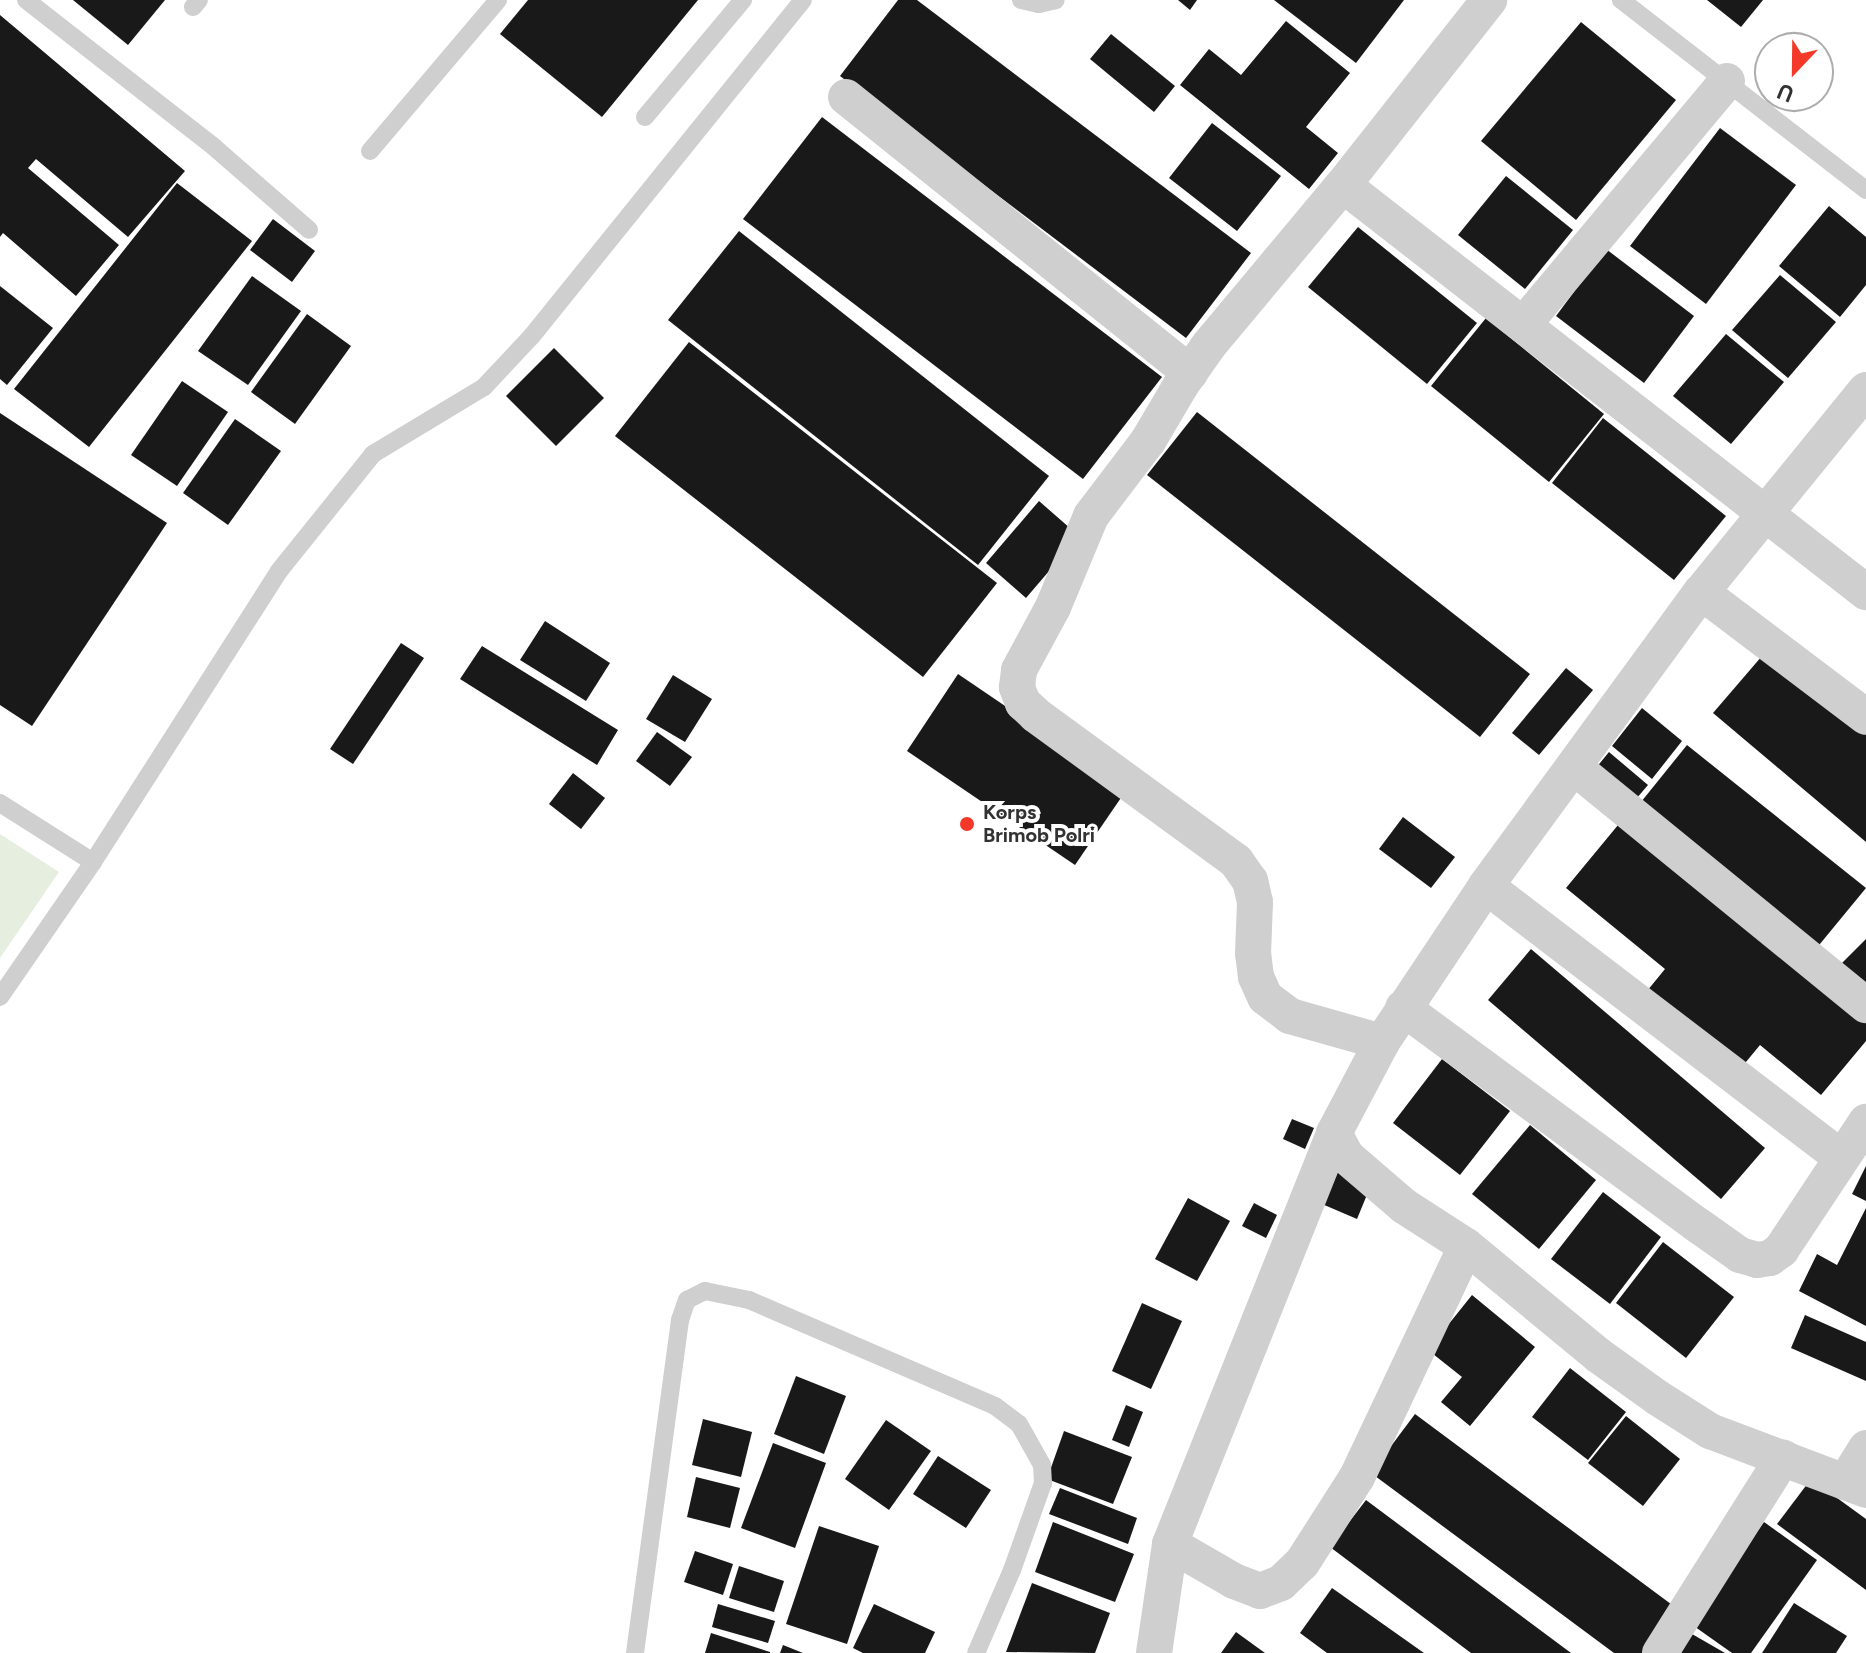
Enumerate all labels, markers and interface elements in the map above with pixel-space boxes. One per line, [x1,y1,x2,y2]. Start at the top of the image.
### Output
north arrow [1754,32,1834,112]
text: U [1773,77,1798,108]
place label: Korps Brimob Polri [983,800,1095,847]
marker: Korps Brimob Polri [958,815,976,833]

